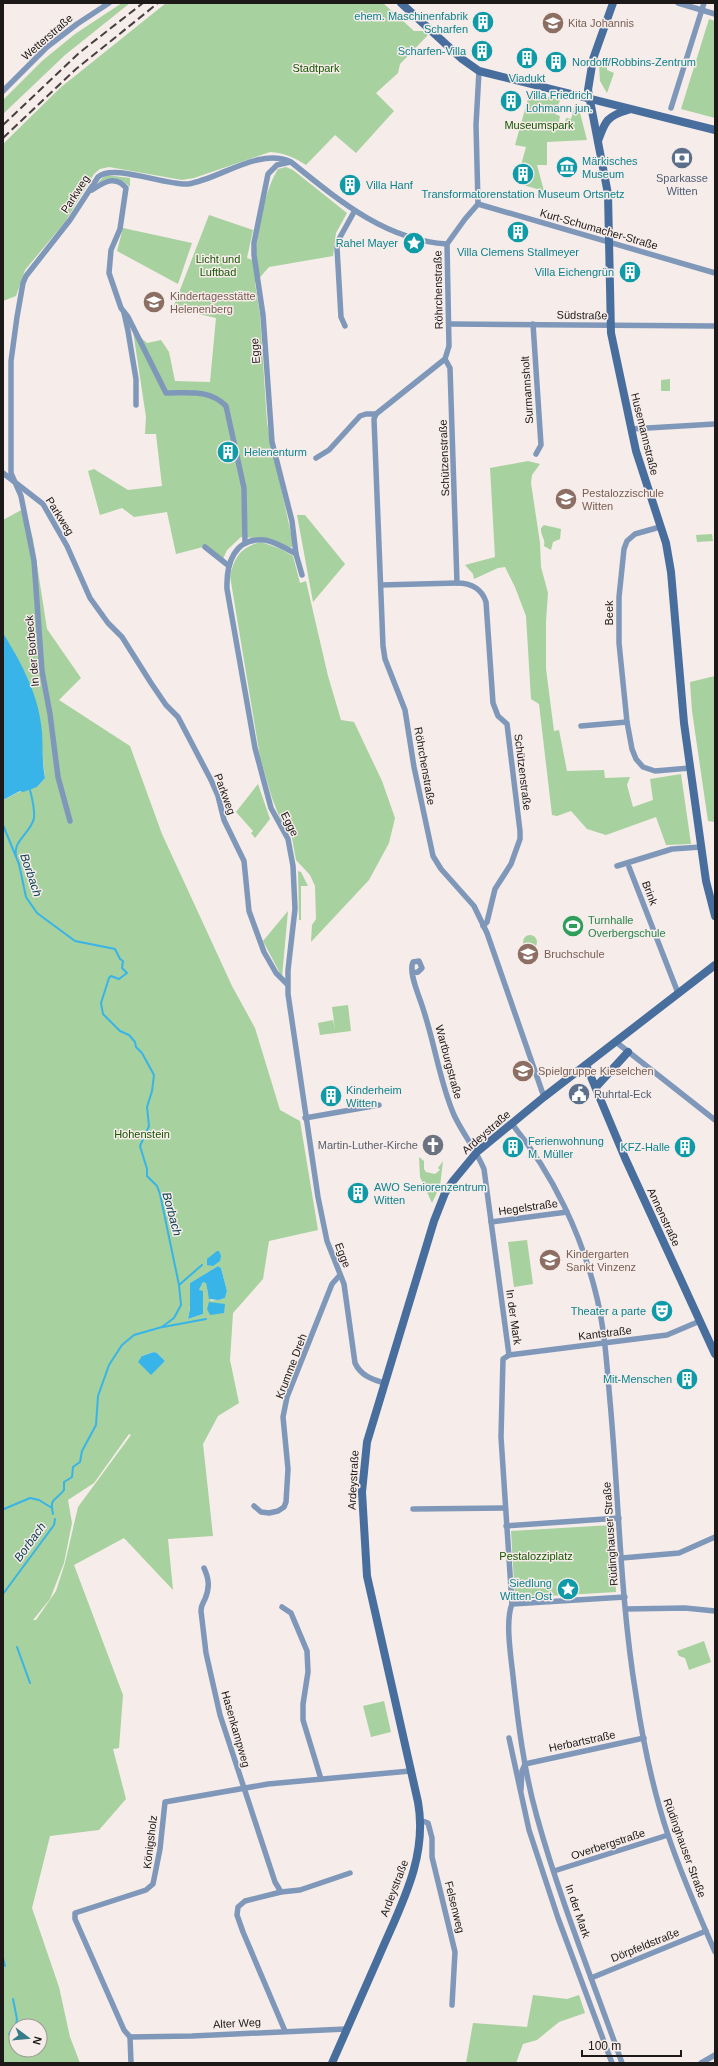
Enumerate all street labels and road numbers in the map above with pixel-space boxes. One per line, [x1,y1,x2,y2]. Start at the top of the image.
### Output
street label: Wetterstraße [19,12,75,62]
street label: Parkweg [58,173,92,215]
street label: Kurt-Schumacher-Straße [539,206,659,252]
street label: Röhrchenstraße [431,250,445,330]
street label: Südstraße [557,309,607,321]
street label: Egge [248,338,262,364]
street label: Surmannsholt [519,356,535,424]
street label: Husemannstraße [629,392,661,476]
street label: Schützenstraße [437,419,451,497]
street label: Parkweg [44,495,76,537]
street label: Beek [603,600,615,626]
street label: In der Borbeck [23,614,41,687]
street label: Röhrchenstraße [412,726,438,806]
street label: Schützenstraße [512,733,534,811]
street label: Parkweg [212,772,238,816]
street label: Egge [279,810,301,838]
street label: Brink [640,879,660,907]
street label: Wartburgstraße [433,1024,465,1100]
street label: Ardeystraße [459,1108,513,1156]
street label: Annenstraße [645,1186,683,1248]
street label: Hegelstraße [497,1197,559,1217]
street label: Egge [333,1241,353,1269]
street label: In der Mark [504,1289,524,1346]
street label: Kantstraße [578,1324,632,1342]
street label: Krumme Dreh [273,1332,309,1400]
street label: Ardeystraße [345,1450,361,1510]
street label: Rüdinghauser Straße [600,1481,620,1587]
street label: Hasenkampweg [219,1689,253,1769]
street label: Herbartstraße [548,1728,616,1754]
street label: Rüdinghauser Straße [661,1797,709,1899]
street label: Königsholz [141,1815,159,1869]
street label: Overbergstraße [570,1826,646,1862]
street label: Ardeystraße [378,1858,410,1918]
street label: Felsenweg [443,1880,467,1934]
street label: In der Mark [563,1883,593,1940]
street label: Dörpfeldstraße [609,1926,681,1964]
street label: Alter Weg [213,2016,261,2030]

